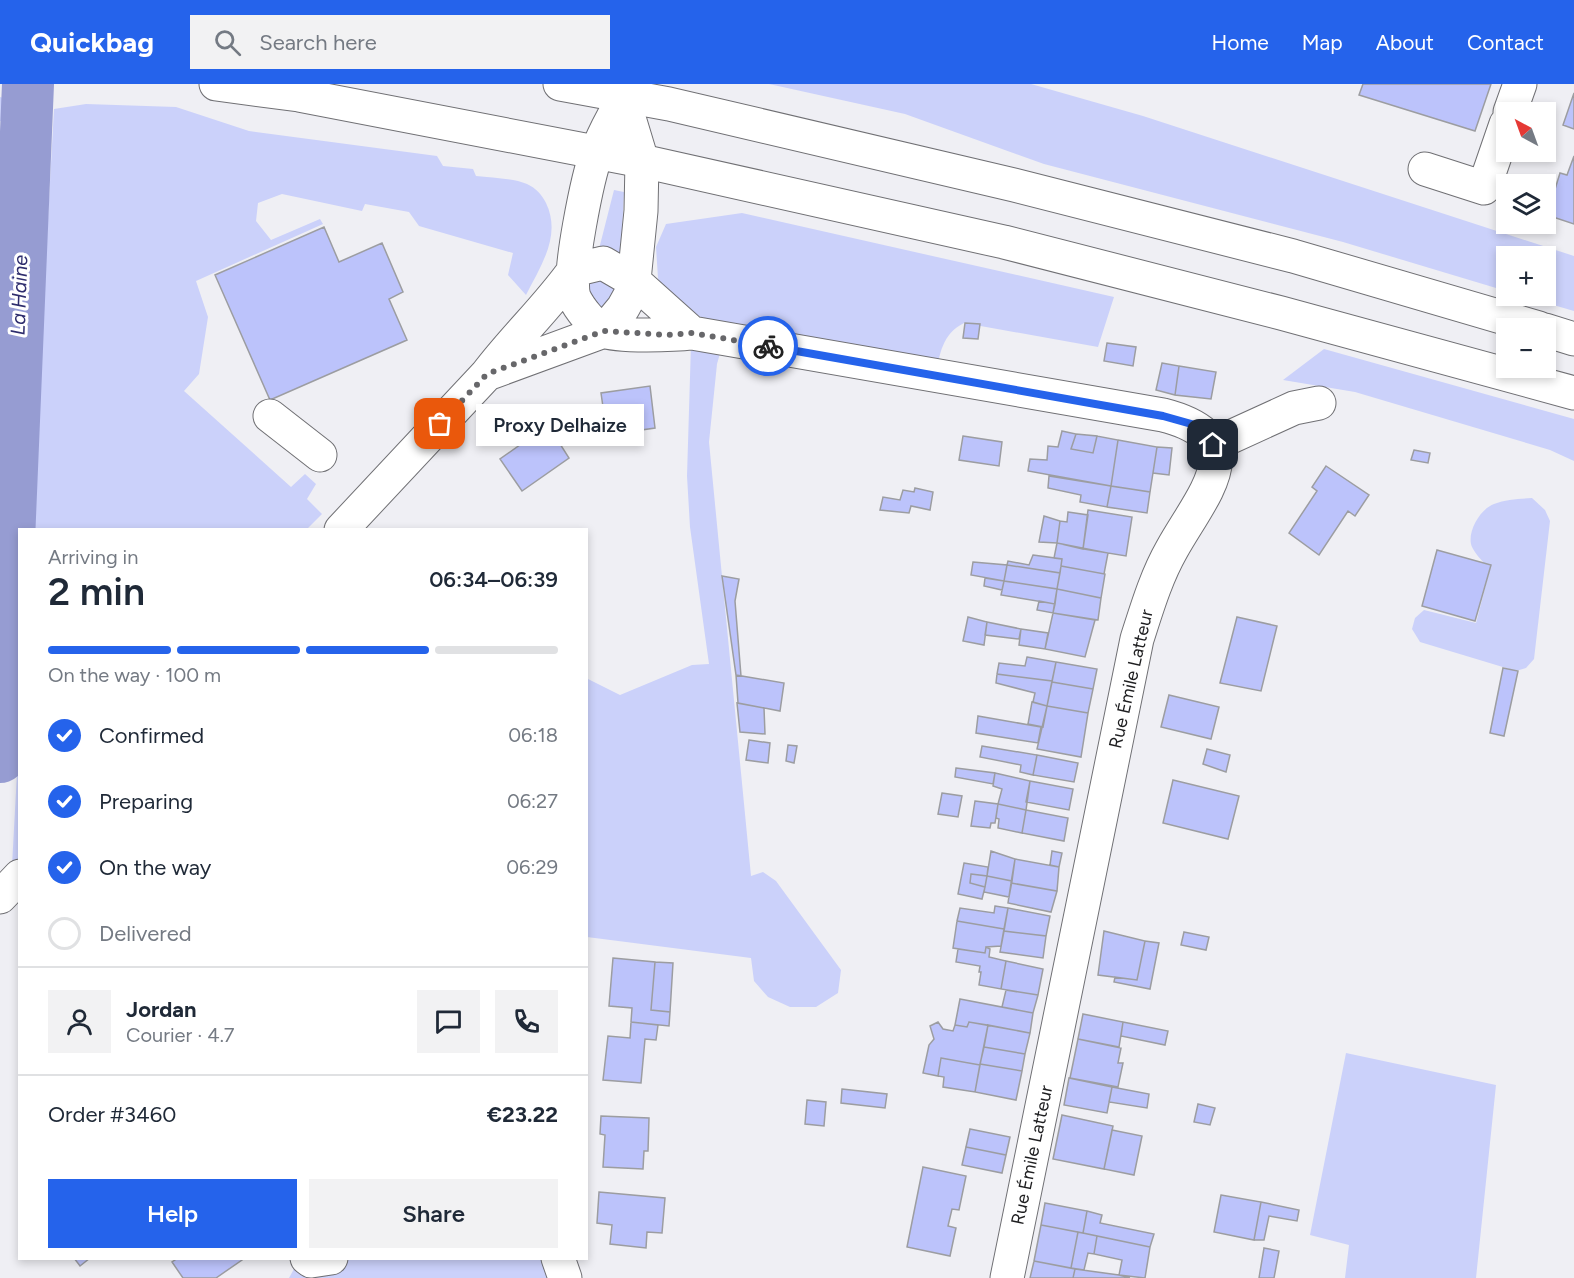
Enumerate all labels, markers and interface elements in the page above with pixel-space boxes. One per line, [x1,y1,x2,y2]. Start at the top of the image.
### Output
search box [190,15,610,69]
text: Quickbag [30,25,154,59]
icon: search [211,26,244,59]
text: Search here [259,29,377,56]
text: Home [1212,30,1269,55]
text: Map [1302,30,1343,55]
text: About [1376,30,1434,55]
text: Contact [1467,30,1544,55]
north arrow [1496,102,1556,162]
map controls [1496,102,1556,378]
button: layers [1496,174,1556,234]
button: + [1496,246,1556,306]
water label: La Haine [6,254,32,336]
courier [738,316,798,376]
button: − [1496,318,1556,378]
icon: bike [752,330,785,363]
pin [414,398,465,449]
callout: Proxy Delhaize [476,403,644,445]
icon: bag [423,407,456,440]
text: Proxy Delhaize [493,413,627,437]
pin [1187,419,1238,470]
icon: home [1196,428,1229,461]
text: Arriving in [48,545,138,569]
text: 06:34–06:39 [429,566,558,593]
text: 2 min [48,568,145,615]
street label: Rue Émile Latteur [1104,607,1158,751]
text: On the way · 100 m [48,663,221,687]
icon: check [48,719,81,752]
text: Confirmed [99,722,204,749]
text: 06:18 [508,723,558,747]
icon: check [48,785,81,818]
text: Preparing [99,788,193,815]
text: 06:27 [507,789,558,813]
icon: check [48,851,81,884]
text: On the way [99,854,211,881]
text: 06:29 [506,855,558,879]
text: Delivered [99,920,192,947]
button: person [48,990,111,1053]
button: chat [417,990,480,1053]
button: phone [495,990,558,1053]
text: Jordan [126,996,197,1023]
text: Courier · 4.7 [126,1023,235,1047]
street label: Rue Émile Latteur [1006,1083,1058,1227]
text: Order #3460 [48,1101,176,1128]
text: €23.22 [487,1101,558,1128]
button: Help [48,1179,297,1248]
button: Share [309,1179,558,1248]

